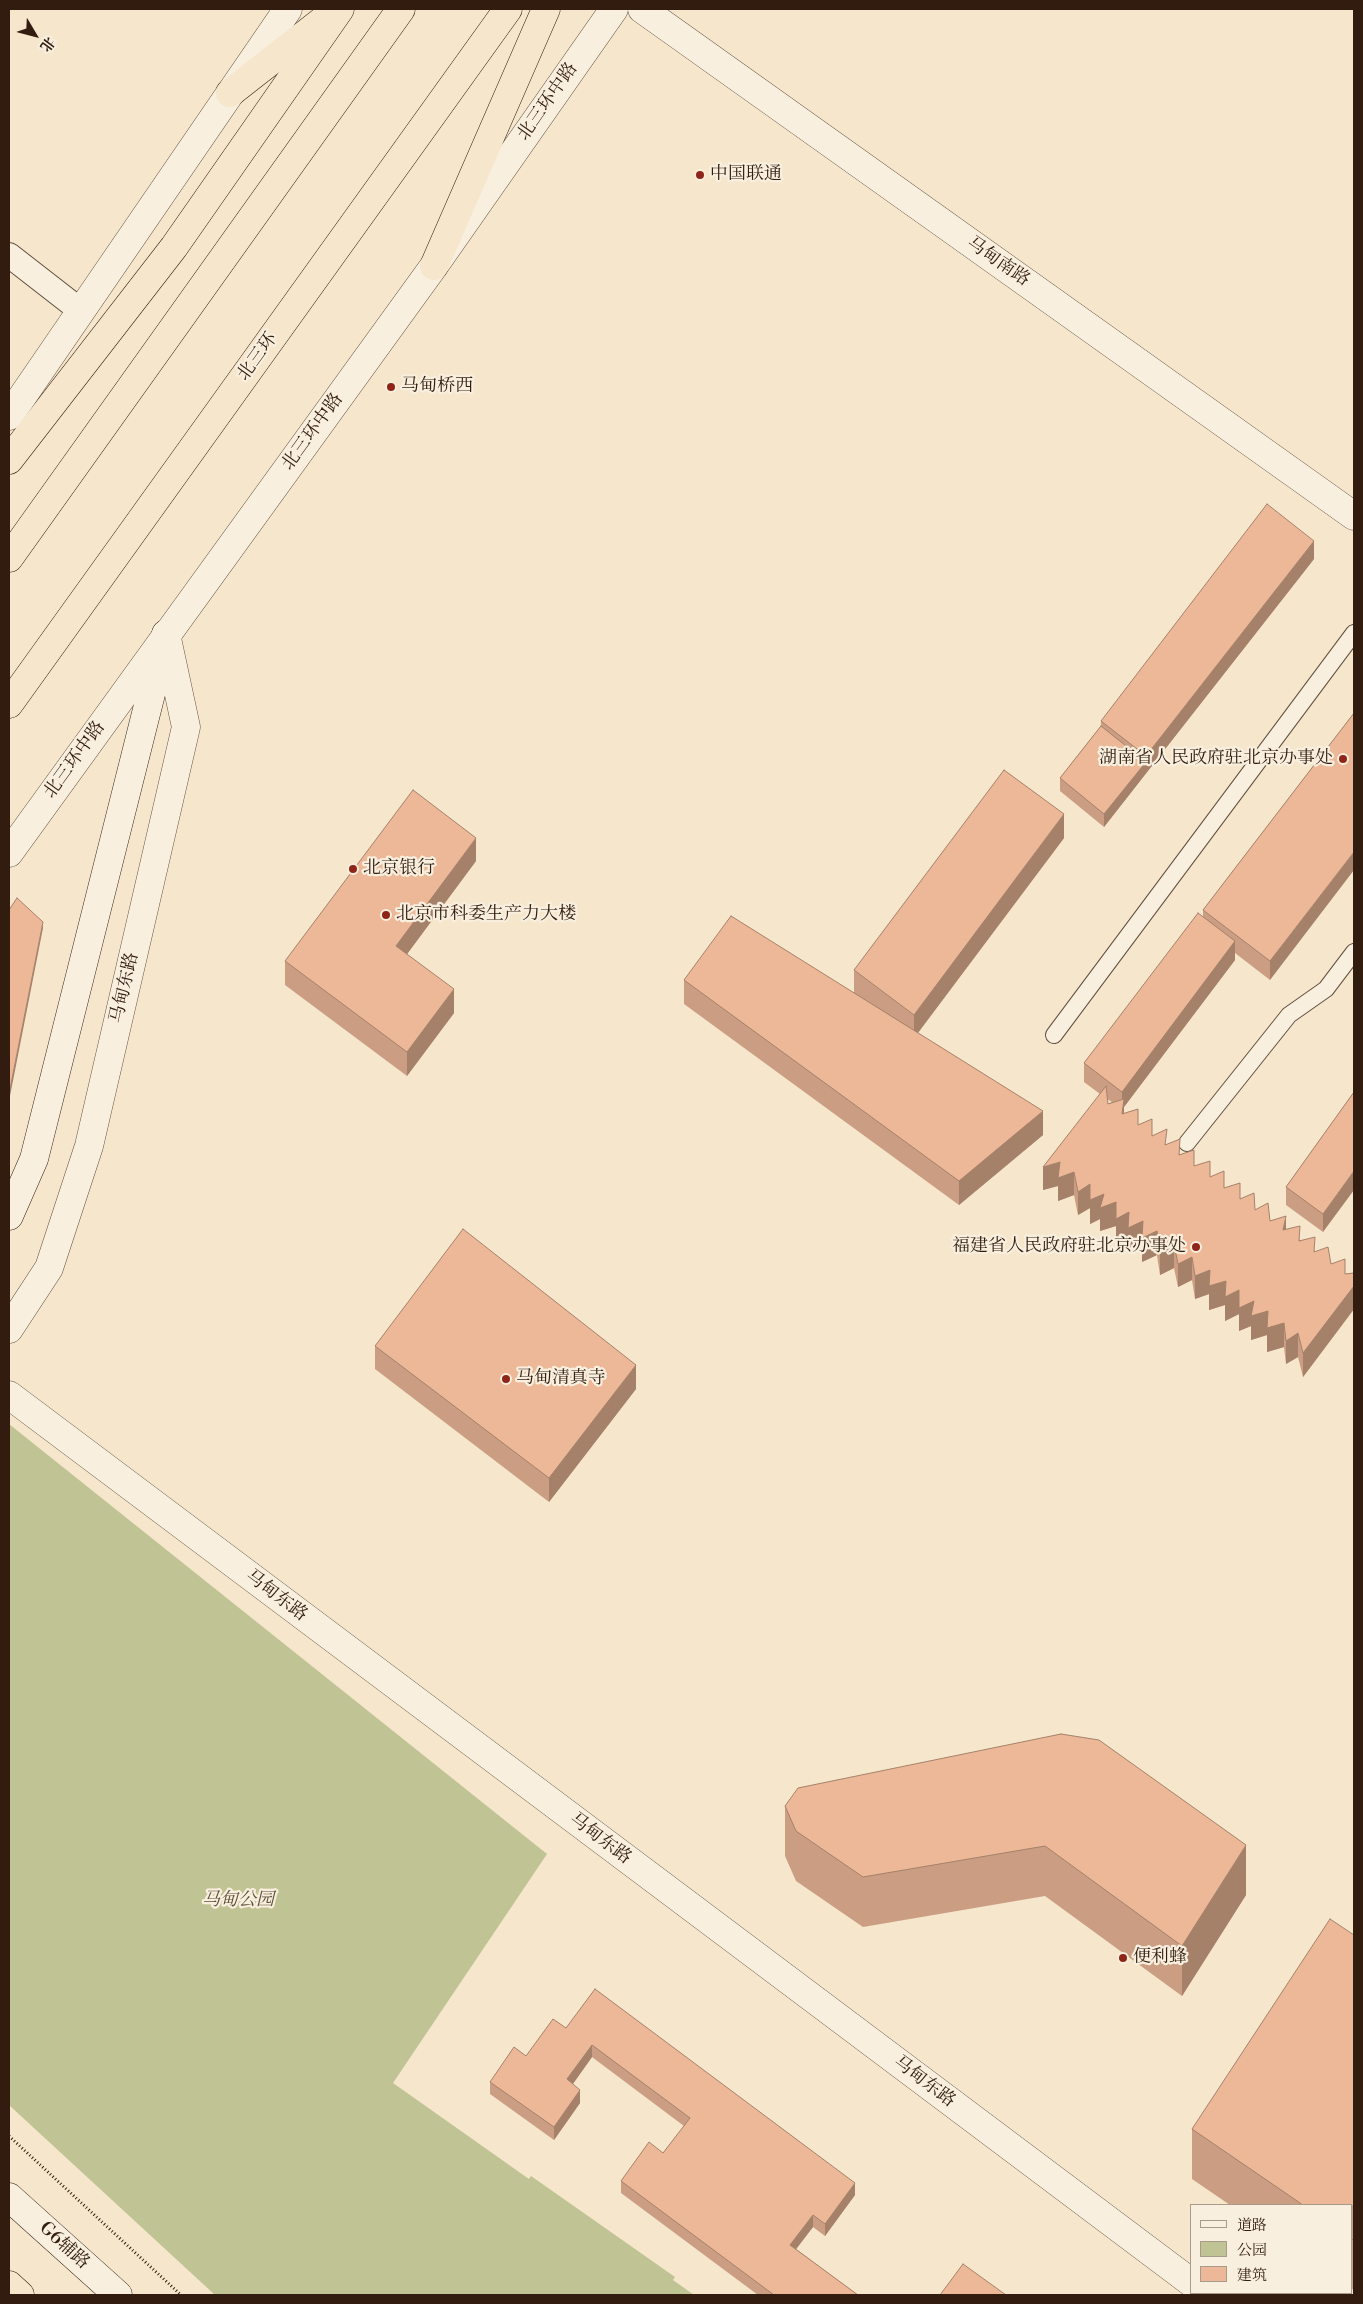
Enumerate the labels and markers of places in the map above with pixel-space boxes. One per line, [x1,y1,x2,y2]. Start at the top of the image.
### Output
place label: 中国联通 [710,164,782,186]
marker: 中国联通 [694,169,706,181]
place label: 马甸桥西 [401,376,473,398]
marker: 马甸桥西 [385,381,397,393]
place label: 湖南省人民政府驻北京办事处 [1099,748,1333,770]
marker: 湖南省人民政府驻北京办事处 [1337,753,1349,765]
place label: 北京银行 [363,858,435,880]
marker: 北京银行 [347,863,359,875]
place label: 北京市科委生产力大楼 [396,904,576,926]
marker: 北京市科委生产力大楼 [380,909,392,921]
place label: 福建省人民政府驻北京办事处 [952,1236,1186,1258]
marker: 福建省人民政府驻北京办事处 [1190,1241,1202,1253]
place label: 马甸清真寺 [516,1368,606,1390]
marker: 马甸清真寺 [500,1373,512,1385]
place label: 便利蜂 [1133,1947,1187,1969]
marker: 便利蜂 [1117,1952,1129,1964]

